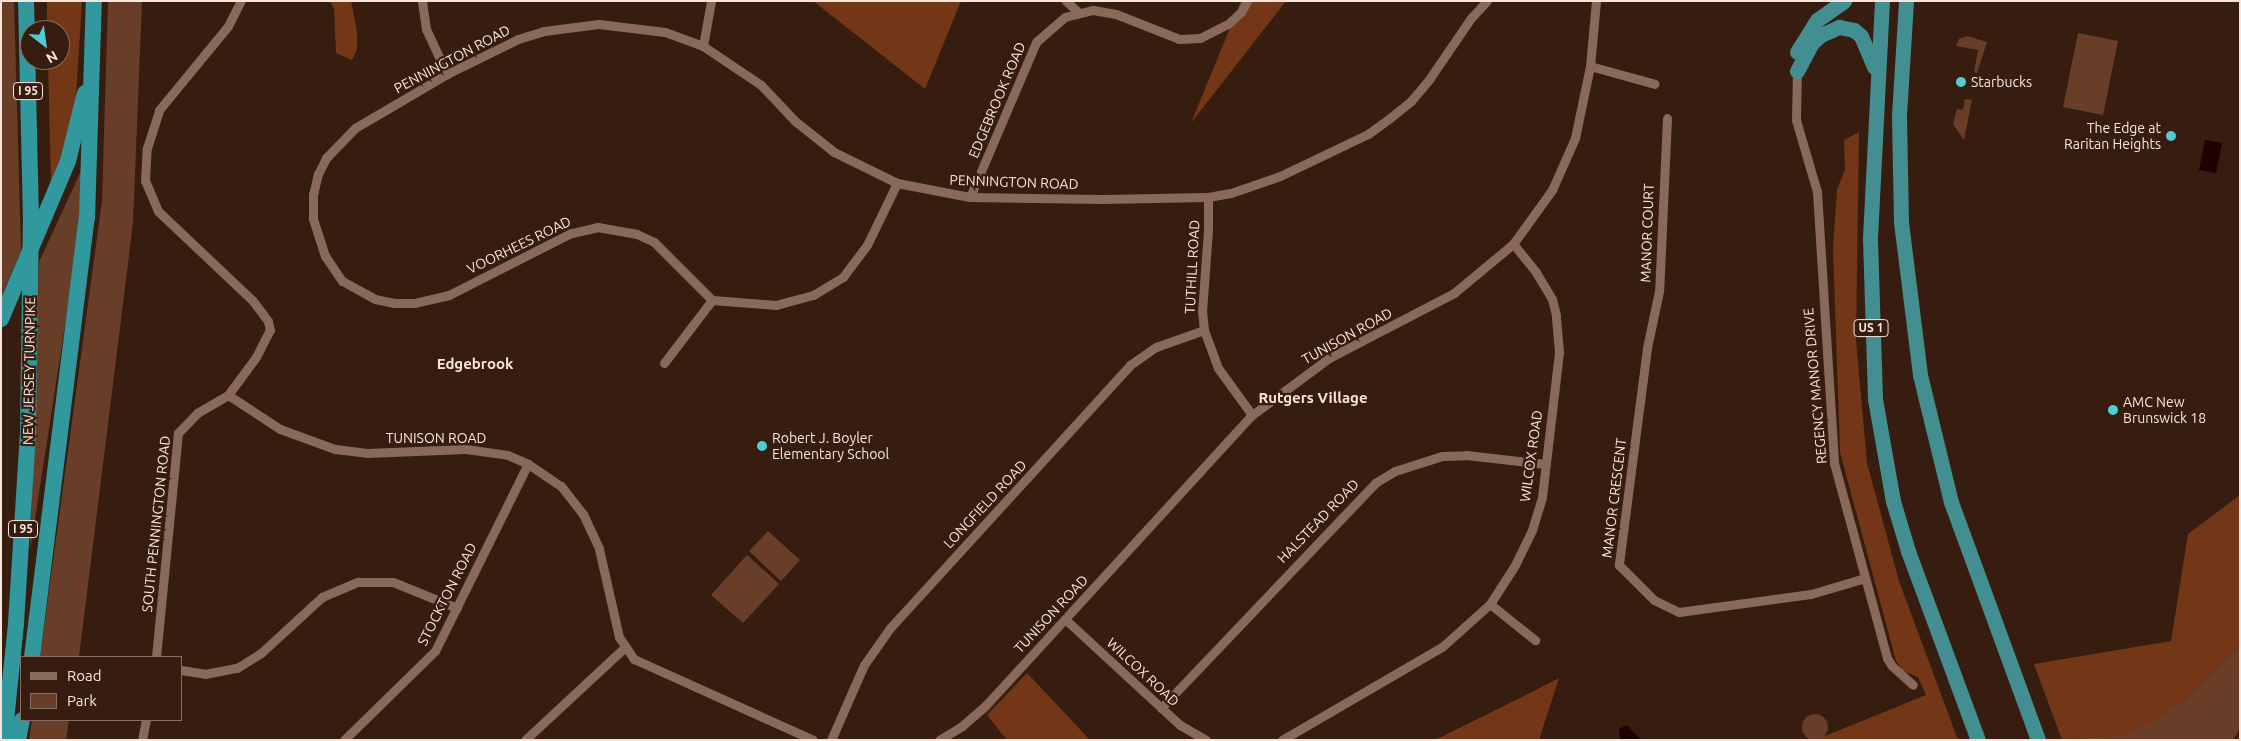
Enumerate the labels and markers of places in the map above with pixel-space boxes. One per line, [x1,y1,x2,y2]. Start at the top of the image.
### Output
place label: Starbucks [1971,74,2032,90]
marker: Starbucks [1955,76,1967,88]
place label: The Edge at Raritan Heights [2064,120,2161,152]
marker: The Edge at Raritan Heights [2165,130,2177,142]
place label: AMC New Brunswick 18 [2123,394,2206,427]
marker: AMC New Brunswick 18 [2107,404,2119,416]
place label: Robert J. Boyler Elementary School [772,430,889,462]
marker: Robert J. Boyler Elementary School [756,440,768,452]

